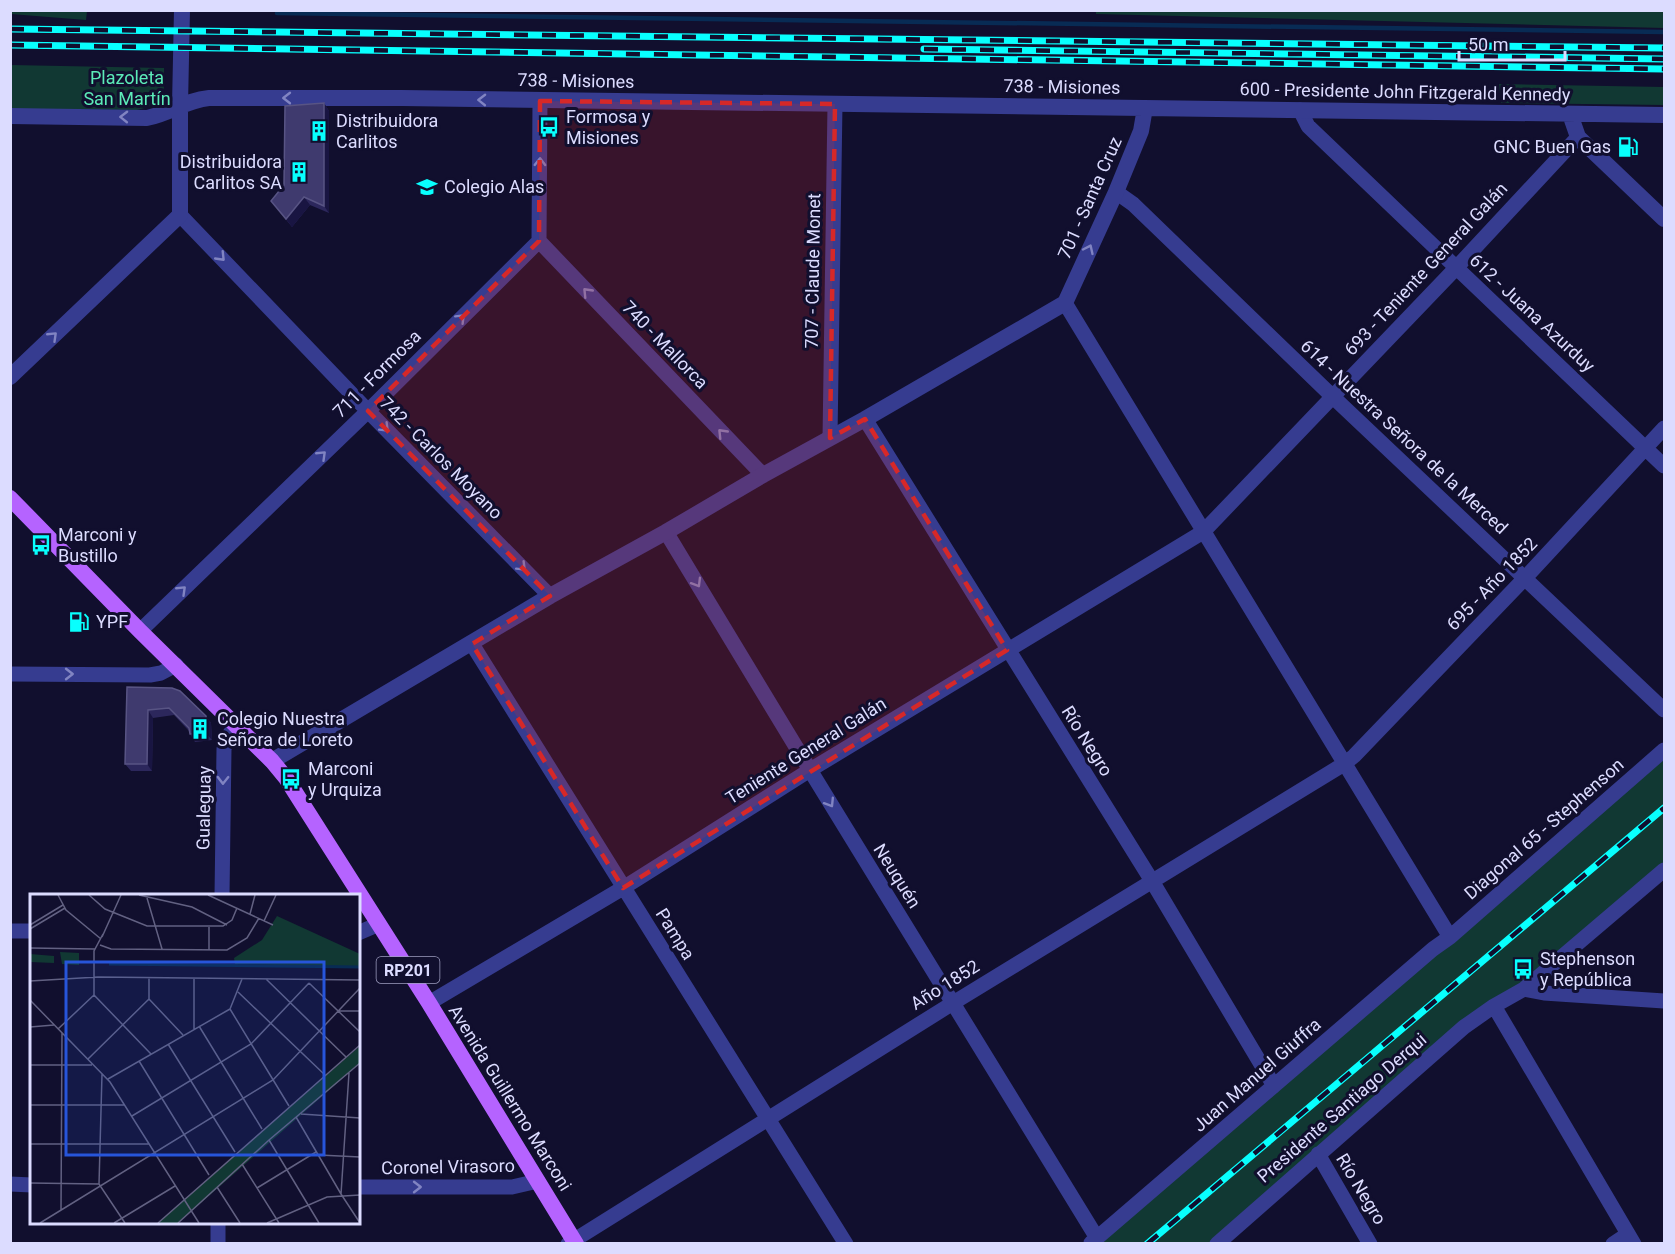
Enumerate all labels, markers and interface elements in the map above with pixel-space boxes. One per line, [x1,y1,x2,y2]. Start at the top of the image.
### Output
scale bar [1459,24,1566,62]
text: 50 m [1468,34,1508,55]
park label: Plazoleta San Martín [83,67,171,109]
street label: 738 - Misiones [517,69,635,92]
street label: 738 - Misiones [1003,75,1121,98]
street label: 600 - Presidente John Fitzgerald Kennedy [1239,78,1571,105]
one-way arrow [282,92,291,104]
one-way arrow [477,93,486,106]
place label: Formosa y Misiones [566,106,651,148]
place label: Distribuidora Carlitos [336,110,438,152]
one-way arrow [119,111,128,123]
bus stop icon: Formosa y Misiones [537,115,561,139]
building icon: Distribuidora Carlitos [307,119,331,143]
street label: 701 - Santa Cruz [1053,133,1126,262]
fuel station icon: GNC Buen Gas [1616,135,1640,159]
place label: GNC Buen Gas [1493,136,1611,157]
place label: Distribuidora Carlitos SA [180,151,282,193]
one-way arrow [533,157,546,166]
building icon: Distribuidora Carlitos SA [287,160,311,184]
school or university icon: Colegio Alas [415,175,439,199]
place label: Colegio Alas [444,176,544,197]
street label: 693 - Teniente General Galán [1340,178,1511,360]
street label: 707 - Claude Monet [801,193,824,349]
one-way arrow [1082,245,1094,256]
street label: 612 - Juana Azurduy [1465,249,1600,376]
one-way arrow [214,251,225,261]
one-way arrow [584,288,595,299]
street label: 740 - Mallorca [618,296,712,393]
one-way arrow [455,314,465,325]
street label: 711 - Formosa [328,325,425,422]
one-way arrow [46,333,57,344]
street label: 614 - Nuestra Señora de la Merced [1297,335,1512,538]
street label: 742 - Carlos Moyano [376,392,507,523]
one-way arrow [378,422,389,432]
one-way arrow [718,429,729,439]
one-way arrow [315,451,326,462]
place label: Marconi y Bustillo [58,524,137,566]
bus stop icon: Marconi y Bustillo [29,533,53,557]
street label: 695 - Año 1852 [1442,533,1541,635]
one-way arrow [514,560,525,571]
one-way arrow [689,577,701,587]
one-way arrow [175,586,185,597]
fuel station icon: YPF [67,610,91,634]
place label: YPF [96,611,128,632]
one-way arrow [64,668,73,680]
street label: Teniente General Galán [722,693,890,808]
street label: Río Negro [1058,702,1117,780]
place label: Colegio Nuestra Señora de Loreto [217,708,353,750]
building icon: Colegio Nuestra Señora de Loreto [188,717,212,741]
street label: Diagonal 65 - Stephenson [1460,754,1628,904]
place label: Marconi y Urquiza [308,758,382,800]
street label: Gualeguay [192,765,215,850]
bus stop icon: Marconi y Urquiza [279,767,303,791]
one-way arrow [217,776,230,785]
one-way arrow [822,797,834,807]
street label: Neuquén [869,840,925,912]
inset map [30,894,360,1224]
street label: Pampa [651,904,699,963]
place label: Stephenson y República [1540,948,1635,990]
street label: Año 1852 [907,955,983,1014]
road number: RP201 [376,957,440,983]
bus stop icon: Stephenson y República [1511,957,1535,981]
street label: Avenida Guillermo Marconi [445,1001,576,1195]
street label: Juan Manuel Giuffra [1188,1013,1325,1136]
street label: Presidente Santiago Derqui [1253,1028,1431,1187]
street label: Río Negro [1332,1149,1391,1228]
street label: Coronel Virasoro [381,1155,515,1178]
one-way arrow [412,1181,421,1193]

